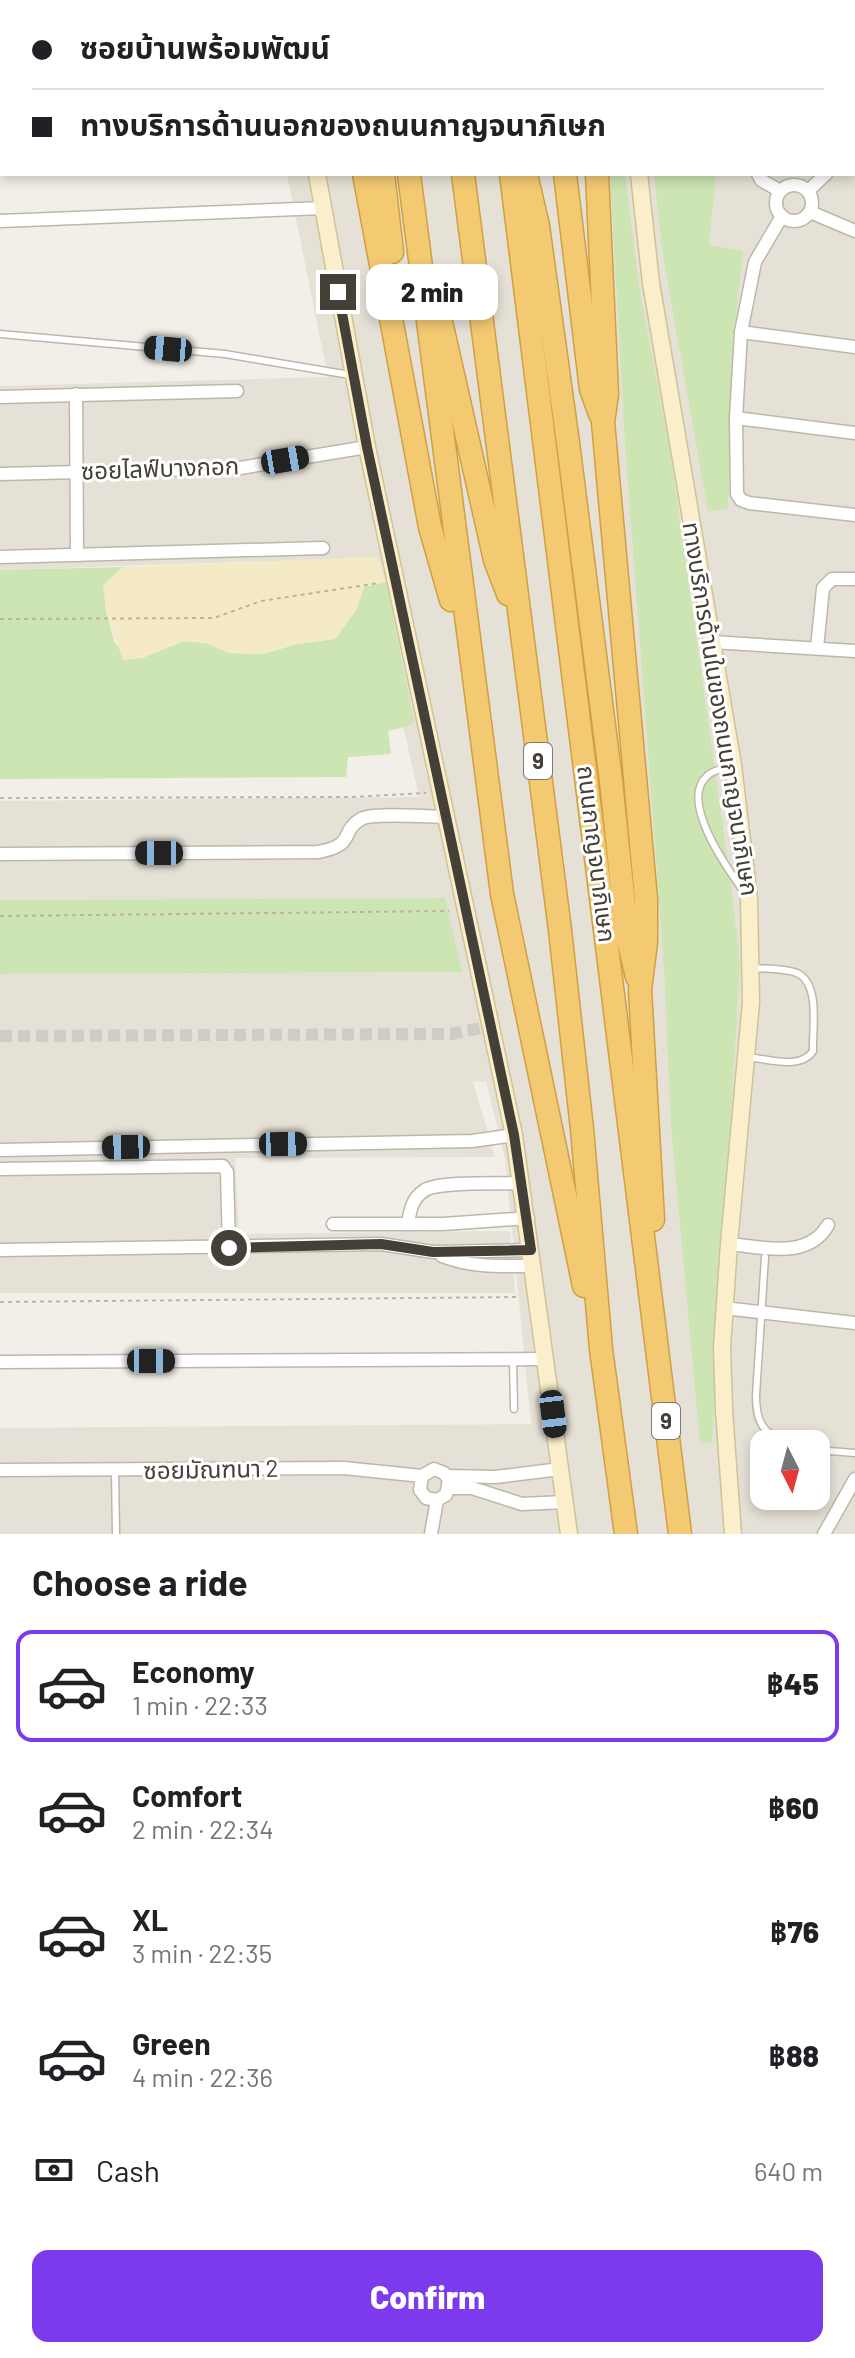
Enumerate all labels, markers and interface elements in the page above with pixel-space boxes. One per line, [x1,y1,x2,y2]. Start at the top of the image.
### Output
text: ซอยบ้านพร้อมพัฒน์ [80,29,330,65]
text: ทางบริการด้านนอกของถนนกาญจนาภิเษก [80,106,606,142]
callout: 2 min [366,264,498,320]
route end [320,274,356,310]
text: 2 min [401,276,463,307]
car [143,335,193,363]
car [259,444,311,476]
street label: ซอยไลฟ์บางกอก [80,450,240,485]
street label: ทางบริการด้านในของถนนกาญจนาภิเษก [678,520,765,898]
road number: 9 [524,743,552,779]
street label: ถนนกาญจนาภิเษก [572,764,623,944]
car [135,841,183,865]
car [259,1132,307,1156]
car [102,1135,150,1159]
route start [211,1230,247,1266]
car [127,1349,175,1373]
car [538,1389,568,1439]
road number: 9 [652,1403,680,1439]
north arrow [750,1430,830,1510]
map controls [750,1430,830,1510]
street label: ซอยมัณฑนา 2 [143,1453,279,1484]
text: Choose a ride [32,1560,248,1603]
icon: car [36,1650,108,1722]
text: Economy [132,1653,255,1689]
text: ฿45 [766,1665,819,1701]
text: 1 min · 22:33 [132,1689,268,1720]
icon: car [36,1774,108,1846]
text: Comfort [132,1777,242,1813]
text: ฿60 [768,1789,819,1825]
text: 2 min · 22:34 [132,1813,274,1844]
icon: car [36,1898,108,1970]
text: XL [132,1901,168,1937]
text: ฿76 [770,1913,819,1949]
text: 3 min · 22:35 [132,1937,272,1968]
icon: car [36,2022,108,2094]
text: Green [132,2025,211,2061]
text: ฿88 [769,2037,819,2073]
text: 4 min · 22:36 [132,2061,273,2092]
icon: cash [32,2148,76,2192]
text: Cash [96,2152,160,2188]
text: 640 m [754,2155,823,2186]
button: Confirm [32,2250,823,2342]

